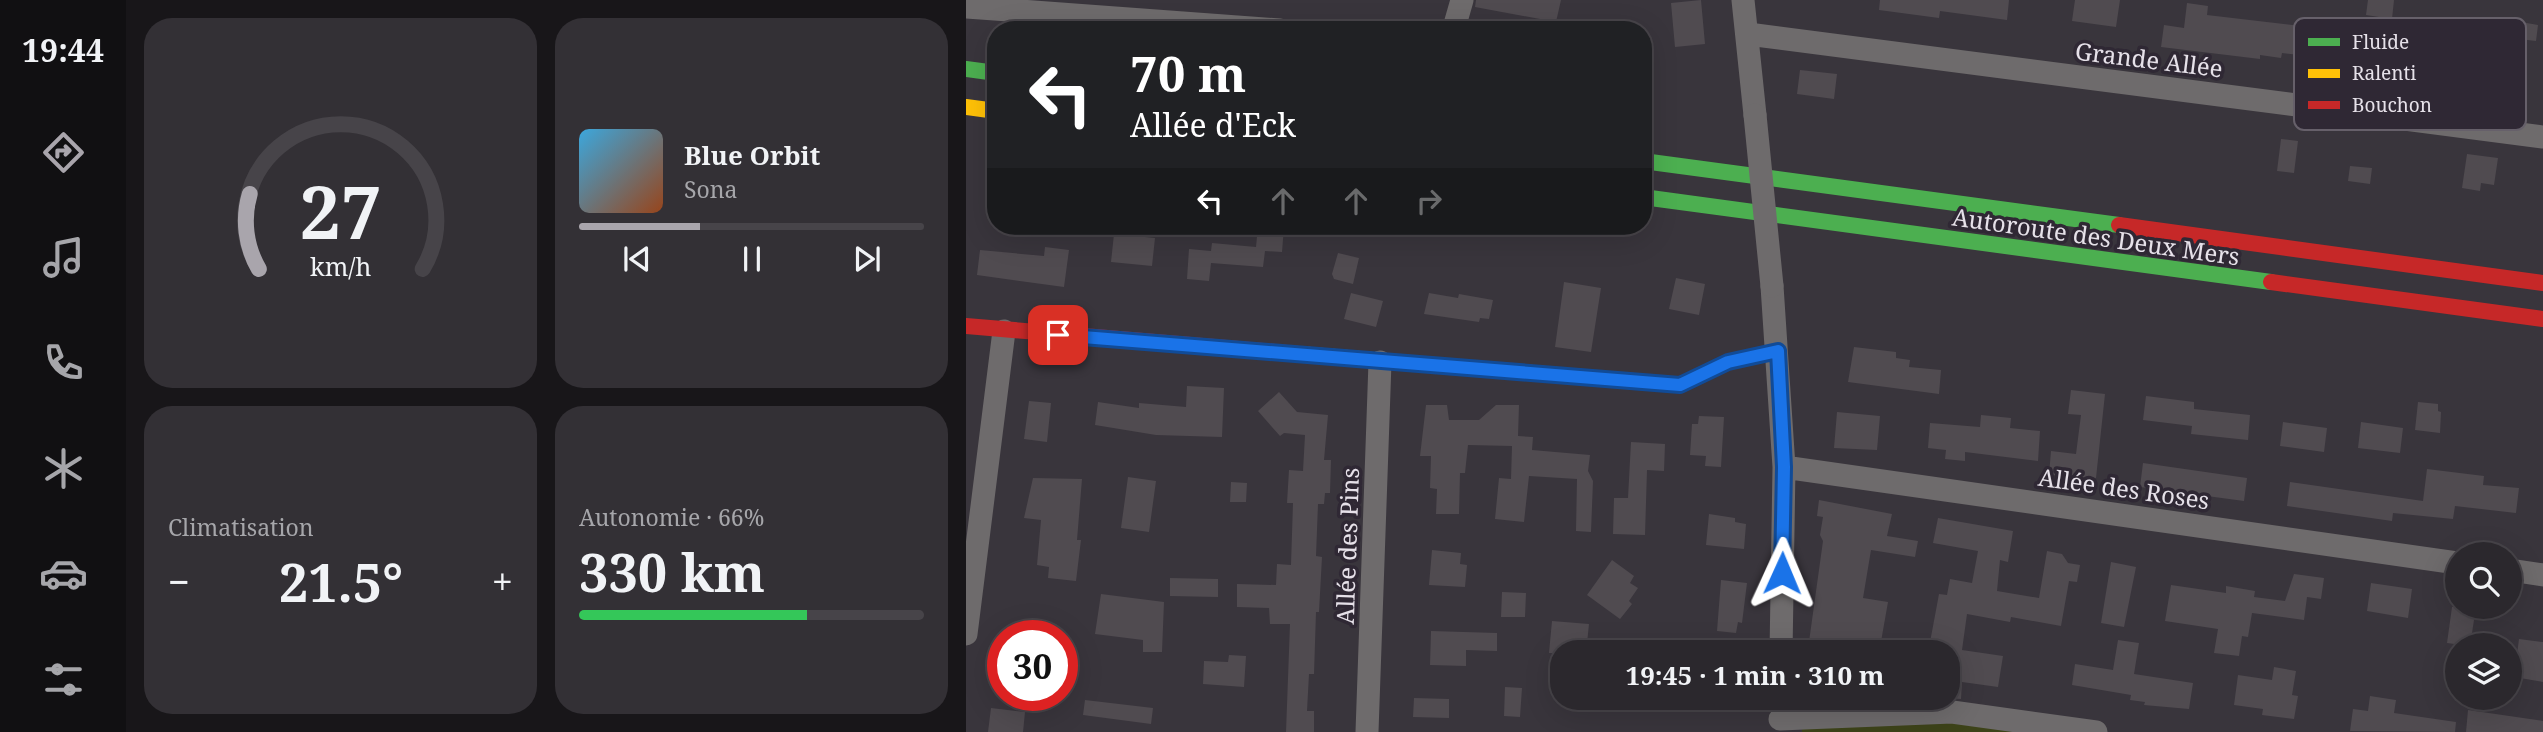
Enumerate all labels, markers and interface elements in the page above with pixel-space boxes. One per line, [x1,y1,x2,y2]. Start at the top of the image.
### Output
legend [2294,18,2526,130]
text: 19:44 [22,28,104,71]
text: Fluide [2352,29,2409,55]
street label: Grande Allée [2073,34,2225,84]
text: 70 m [1130,40,1246,106]
icon: left [1015,49,1106,140]
text: Ralenti [2352,60,2416,86]
text: Bouchon [2352,92,2432,118]
text: Allée d'Eck [1130,103,1296,146]
icon: directions [39,128,88,177]
text: Blue Orbit [684,137,820,173]
text: 27 [299,162,382,261]
text: Sona [684,173,738,205]
icon: left [1191,182,1229,220]
icon: ahead [1264,182,1302,220]
icon: ahead [1337,182,1375,220]
icon: right [1410,182,1448,220]
street label: Autoroute des Deux Mers [1950,200,2242,272]
icon: music [39,233,88,282]
icon: previous [618,240,656,278]
icon: pause [733,240,771,278]
icon: next [848,240,886,278]
text: km/h [310,249,371,283]
pin [1028,305,1088,365]
icon: arrive [1039,316,1077,354]
icon: phone [39,338,88,387]
icon: climate [39,444,88,493]
street label: Allée des Roses [2036,460,2212,516]
street label: Allée des Pins [1328,467,1366,625]
text: Autonomie · 66% [579,501,764,533]
text: Climatisation [168,511,314,543]
text: 330 km [579,536,765,607]
position arrow [1745,536,1819,610]
map controls [2445,542,2522,710]
button: search [2445,542,2522,619]
text: 21.5° [279,546,403,617]
icon: car [39,549,88,598]
text: − [168,555,190,607]
text: + [492,555,513,607]
speed limit sign: 30 [987,620,1078,711]
button: layers [2445,633,2522,710]
icon: filters [39,655,88,704]
text: 19:45 · 1 min · 310 m [1625,657,1885,693]

